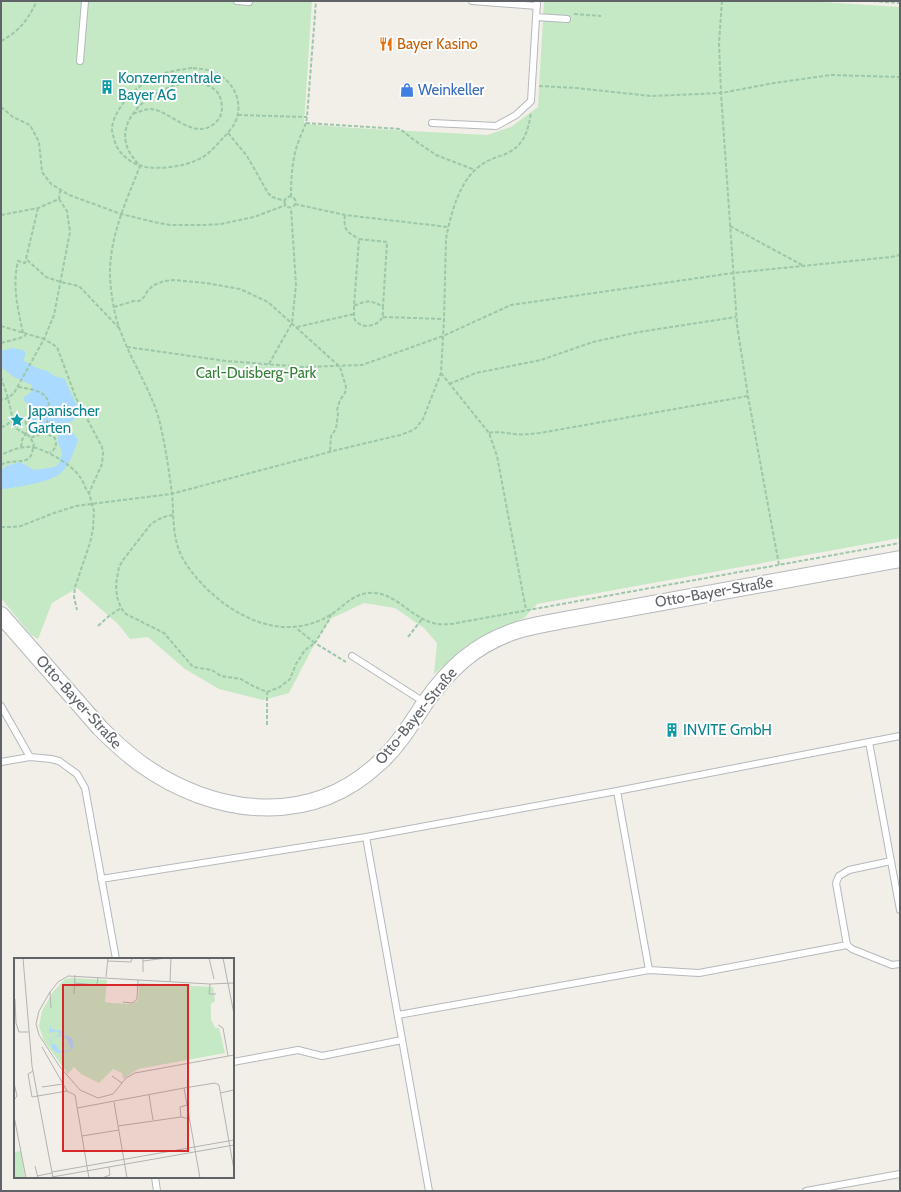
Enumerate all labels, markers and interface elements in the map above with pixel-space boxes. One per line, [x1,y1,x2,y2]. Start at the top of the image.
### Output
place label: Bayer Kasino [397,35,478,53]
restaurant icon: Bayer Kasino [378,36,394,52]
place label: Konzernzentrale Bayer AG [118,69,222,104]
building icon: Konzernzentrale Bayer AG [99,79,115,95]
place label: Weinkeller [418,81,485,99]
shop icon: Weinkeller [399,82,415,98]
park label: Carl-Duisberg-Park [196,364,317,382]
place label: Japanischer Garten [27,402,100,437]
place icon: Japanischer Garten [9,412,25,428]
street label: Otto-Bayer-Straße [654,573,775,611]
street label: Otto-Bayer-Straße [32,652,126,753]
street label: Otto-Bayer-Straße [371,664,461,768]
place label: INVITE GmbH [683,721,772,739]
building icon: INVITE GmbH [664,722,680,738]
inset map [14,958,234,1178]

